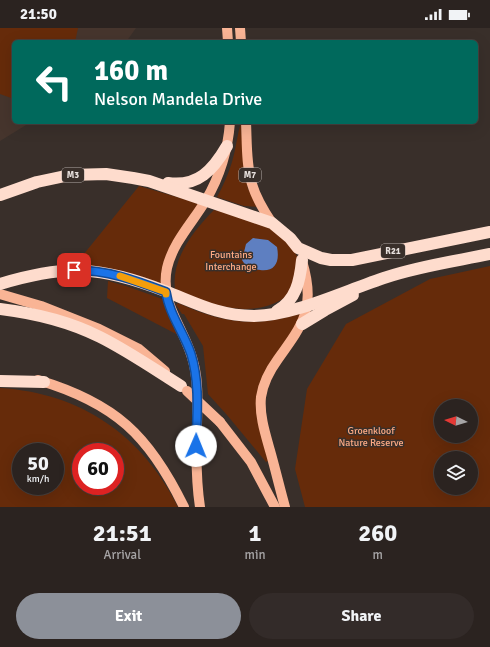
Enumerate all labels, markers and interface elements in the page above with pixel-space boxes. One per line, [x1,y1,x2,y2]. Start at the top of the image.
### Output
text: 21:50 [20,5,57,23]
text: 160 m [94,54,168,88]
icon: left [28,56,80,108]
text: Nelson Mandela Drive [94,88,262,110]
road number: M3 [62,168,84,182]
road number: M7 [239,168,261,182]
road number: R21 [381,244,405,258]
park label: Fountains Interchange [205,249,257,273]
pin [57,253,91,287]
icon: arrive [63,259,85,281]
north arrow [434,399,478,443]
map controls [434,399,478,495]
position arrow [175,425,217,467]
park label: Groenkloof Nature Reserve [338,425,404,449]
speed limit sign: 60 [72,443,124,495]
text: 50 [27,451,49,476]
button: layers [434,451,478,495]
text: km/h [27,473,49,485]
text: 21:51 [93,518,152,548]
text: 1 [249,518,261,548]
text: 260 [358,518,397,548]
text: Arrival [104,547,141,563]
text: min [245,547,266,563]
text: m [373,547,383,563]
button: Exit [16,593,241,639]
button: Share [249,593,474,639]

